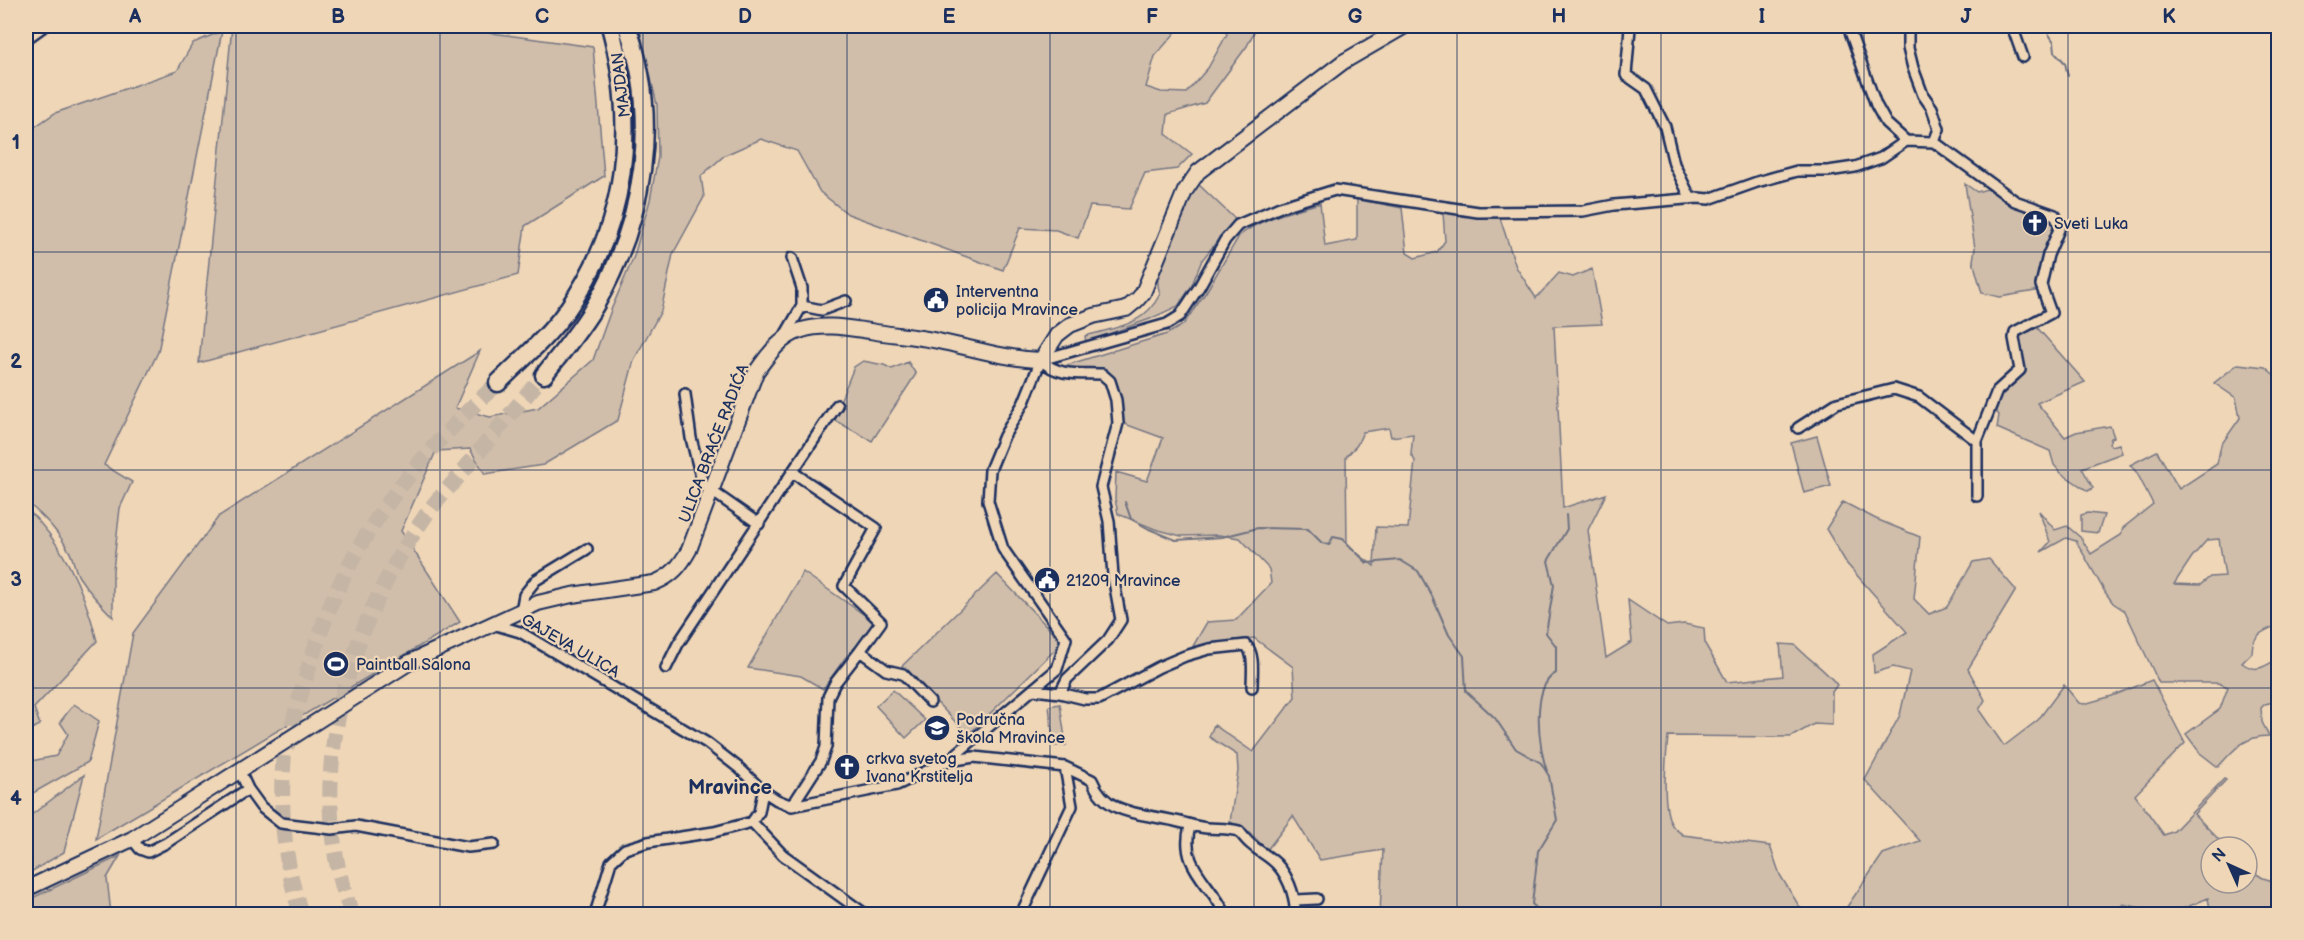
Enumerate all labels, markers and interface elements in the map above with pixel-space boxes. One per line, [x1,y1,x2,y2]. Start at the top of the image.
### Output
text: A [128,5,142,29]
text: B [331,5,345,29]
text: C [535,5,549,29]
text: D [738,5,752,29]
text: E [943,5,956,29]
text: F [1146,5,1158,29]
text: G [1348,5,1363,29]
text: H [1552,5,1566,29]
text: I [1759,5,1765,29]
text: J [1961,5,1973,29]
text: K [2162,5,2176,29]
street label: MAJDAN [608,51,635,118]
text: 1 [12,131,20,155]
church icon: Sveti Luka [2020,208,2050,238]
place label: Sveti Luka [2054,215,2128,234]
place label: Interventna policija Mravince [956,283,1078,320]
public building icon: Interventna policija Mravince [921,285,951,315]
text: 2 [10,350,22,374]
street label: ULICA BRAĆE RADIĆA [674,361,753,525]
public building icon: 21209 Mravince [1032,565,1062,595]
text: 3 [10,568,22,592]
place label: 21209 Mravince [1066,572,1181,591]
street label: GAJEVA ULICA [518,610,623,682]
sports icon: Paintball Salona [321,649,351,679]
place label: Paintball Salona [356,656,471,675]
place label: Područna škola Mravince [956,711,1066,748]
school or university icon: Područna škola Mravince [922,713,952,743]
place label: crkva svetog Ivana Krstitelja [866,750,973,787]
church icon: crkva svetog Ivana Krstitelja [832,752,862,782]
district label: Mravince [688,776,772,800]
text: 4 [10,787,22,811]
north arrow [2199,835,2259,895]
text: N [2208,844,2230,866]

